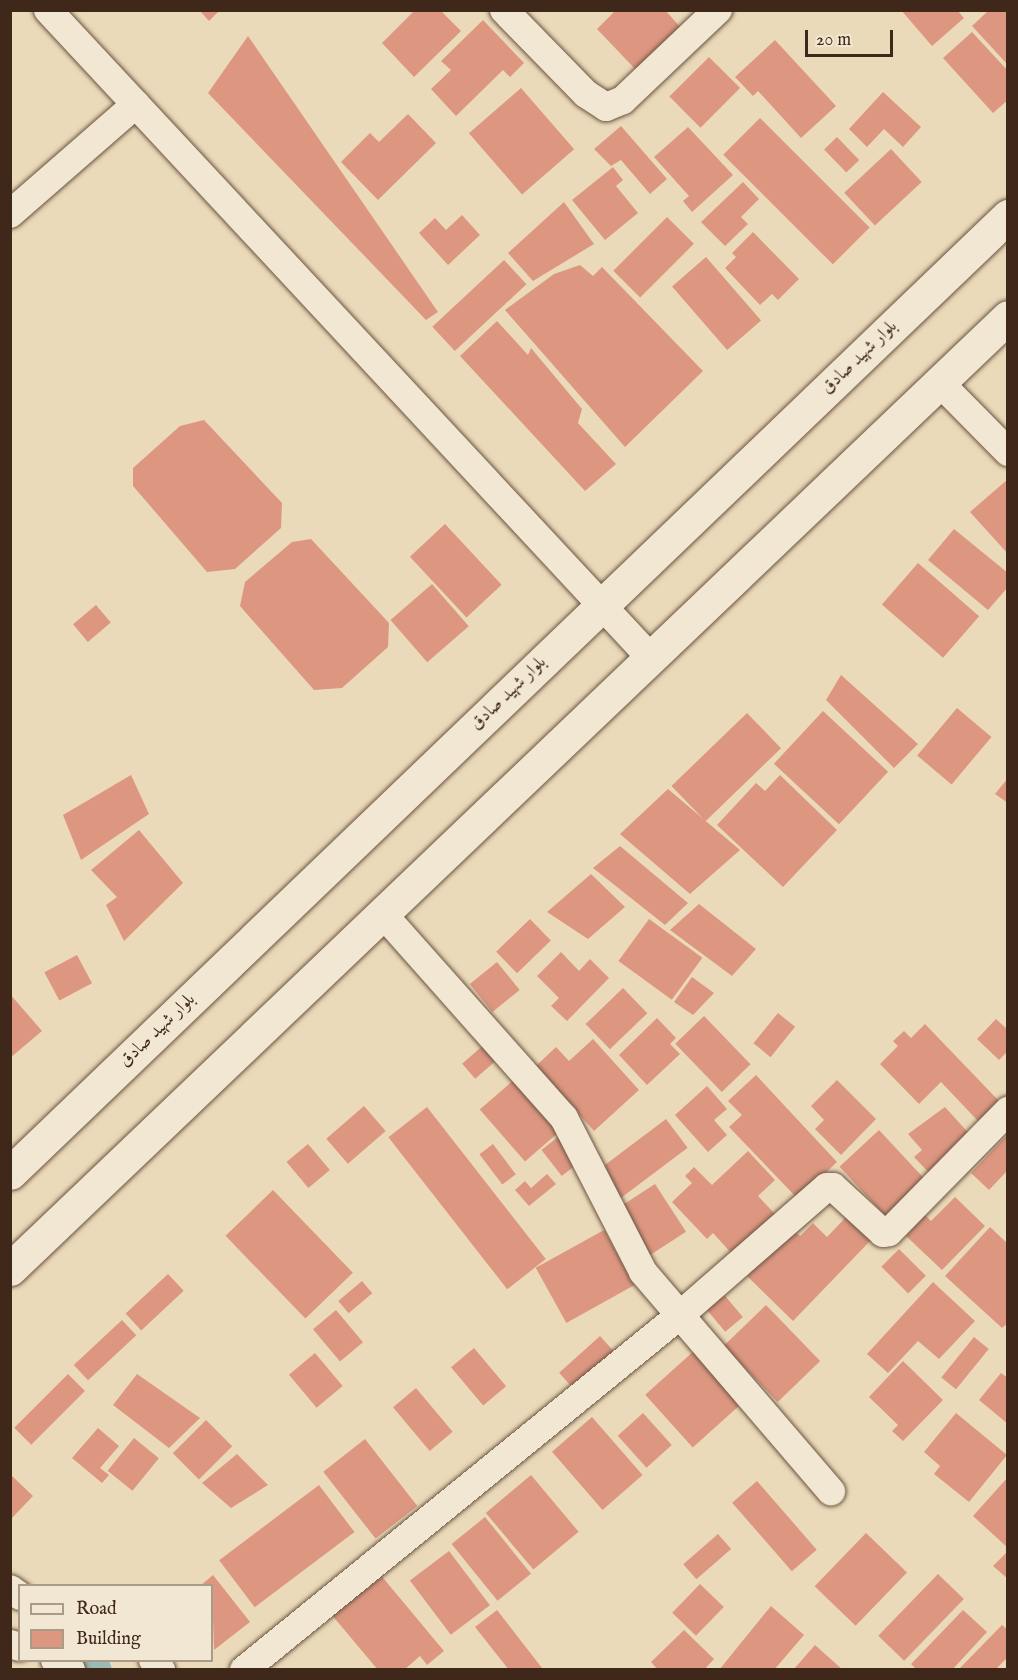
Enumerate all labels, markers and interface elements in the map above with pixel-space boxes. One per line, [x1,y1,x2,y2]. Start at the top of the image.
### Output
scale bar [808,18,896,56]
text: 20 m [816,29,851,52]
street label: بلوار شهید صادق [818,316,902,400]
street label: بلوار شهید صادق [467,652,551,736]
street label: بلوار شهید صادق [116,989,200,1073]
legend [18,1584,213,1662]
text: Road [76,1598,117,1621]
text: Building [76,1628,141,1651]

